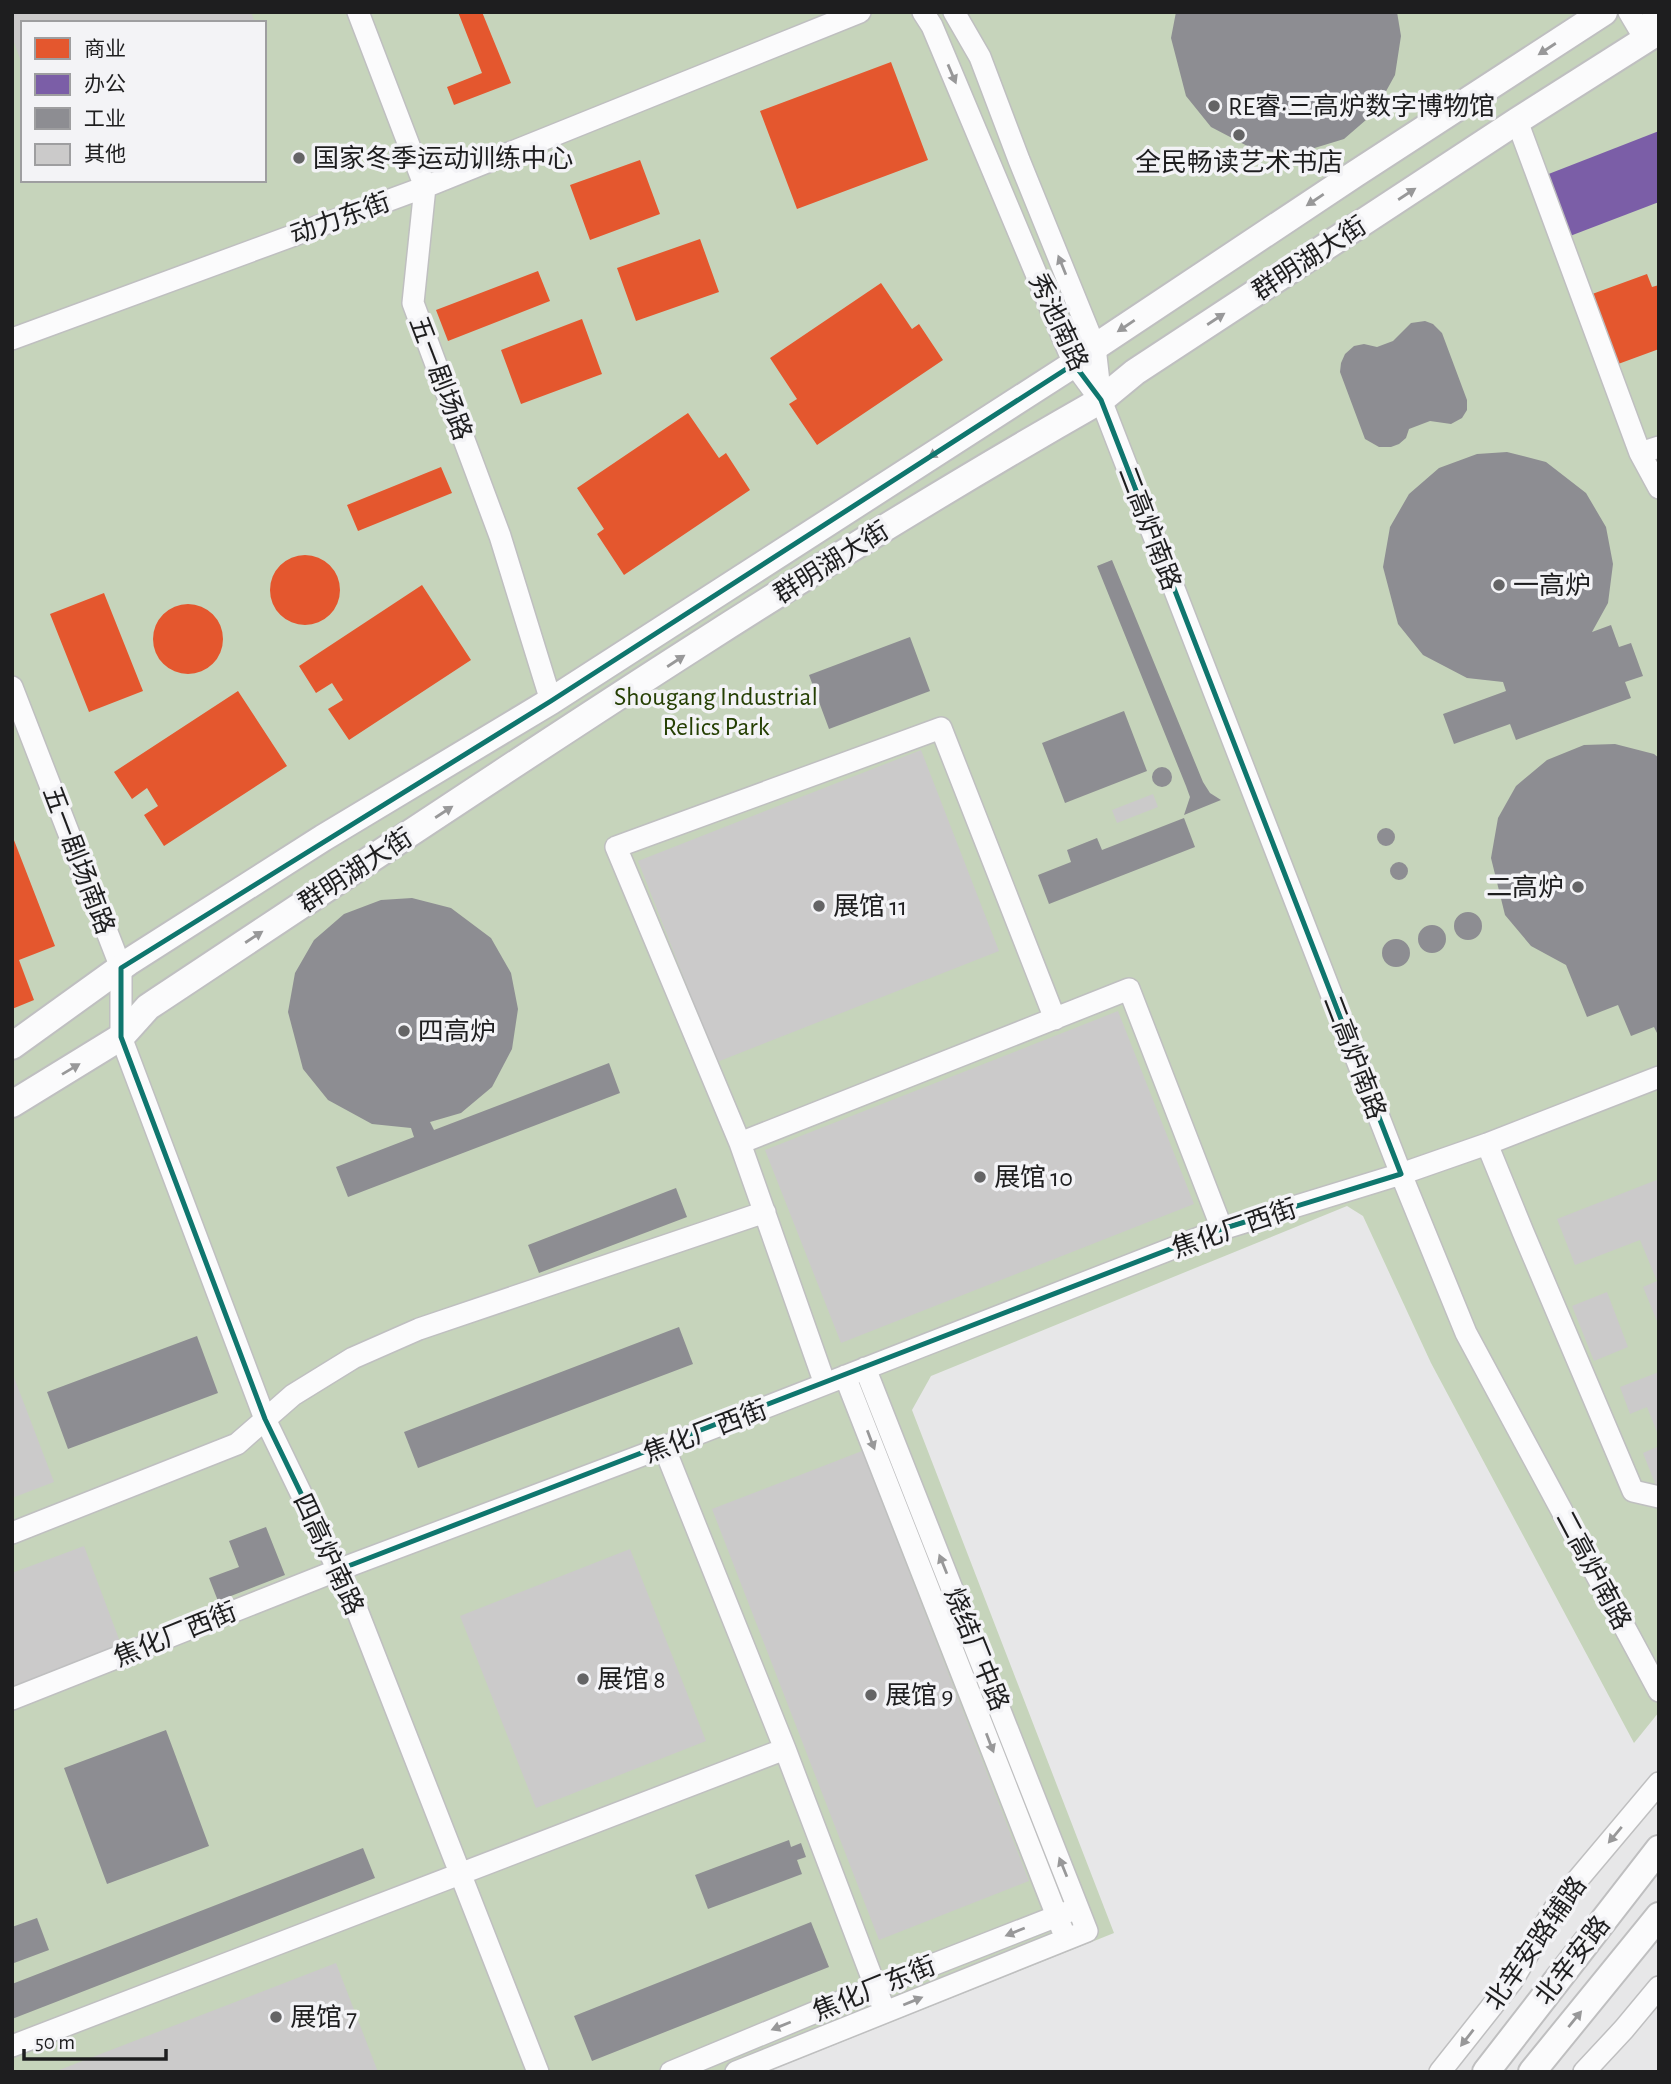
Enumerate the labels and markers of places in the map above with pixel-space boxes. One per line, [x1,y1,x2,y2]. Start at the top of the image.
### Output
place label: RE睿·三高炉数字博物馆 [1228,92,1495,120]
marker: RE睿·三高炉数字博物馆 [1206,98,1222,114]
marker: 全民畅读艺术书店 [1231,127,1247,143]
place label: 国家冬季运动训练中心 [313,144,573,172]
place label: 全民畅读艺术书店 [1135,148,1343,176]
marker: 国家冬季运动训练中心 [291,150,307,166]
place label: 一高炉 [1513,572,1591,599]
marker: 一高炉 [1491,577,1507,593]
place label: 二高炉 [1486,874,1564,901]
marker: 二高炉 [1570,879,1586,895]
place label: 展馆 11 [833,893,907,920]
marker: 展馆 11 [811,898,827,914]
place label: 四高炉 [418,1018,496,1045]
marker: 四高炉 [396,1023,412,1039]
place label: 展馆 10 [994,1164,1073,1191]
marker: 展馆 10 [972,1169,988,1185]
place label: 展馆 8 [597,1666,666,1693]
marker: 展馆 8 [575,1671,591,1687]
place label: 展馆 9 [885,1682,954,1709]
marker: 展馆 9 [863,1687,879,1703]
place label: 展馆 7 [290,2004,357,2031]
marker: 展馆 7 [268,2009,284,2025]

